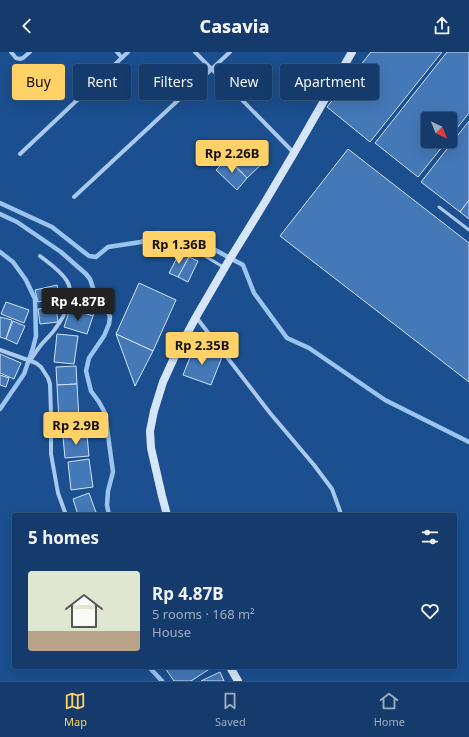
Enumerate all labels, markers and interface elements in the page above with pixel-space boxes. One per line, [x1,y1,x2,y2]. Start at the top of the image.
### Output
text: Casavia [200,14,269,38]
icon: back [16,15,38,37]
icon: share [431,15,453,37]
chip: Buy [12,64,65,100]
chip: Rent [73,64,131,100]
chip: Filters [139,64,207,100]
chip: New [215,64,272,100]
chip: Apartment [280,64,379,100]
north arrow [421,112,457,148]
map controls [421,112,457,148]
pin: Rp 2.26B [191,140,273,174]
text: Rp 2.26B [205,144,259,162]
pin: Rp 1.36B [138,231,220,265]
text: Rp 1.36B [152,235,206,253]
pin: Rp 4.87B [37,288,119,322]
text: Rp 4.87B [51,292,105,310]
pin: Rp 2.35B [161,332,243,366]
text: Rp 2.35B [175,336,229,354]
pin: Rp 2.9B [39,412,113,446]
text: Rp 2.9B [52,416,100,434]
text: 5 homes [28,526,99,549]
icon: filters [419,526,441,548]
text: Rp 4.87B [152,582,224,605]
icon: home [60,587,108,635]
icon: heart [419,600,441,622]
text: 5 rooms · 168 m² [152,605,255,623]
text: House [152,623,191,641]
tab: Map [64,690,87,729]
tab: Saved [215,690,246,729]
tab: Home [374,690,405,729]

